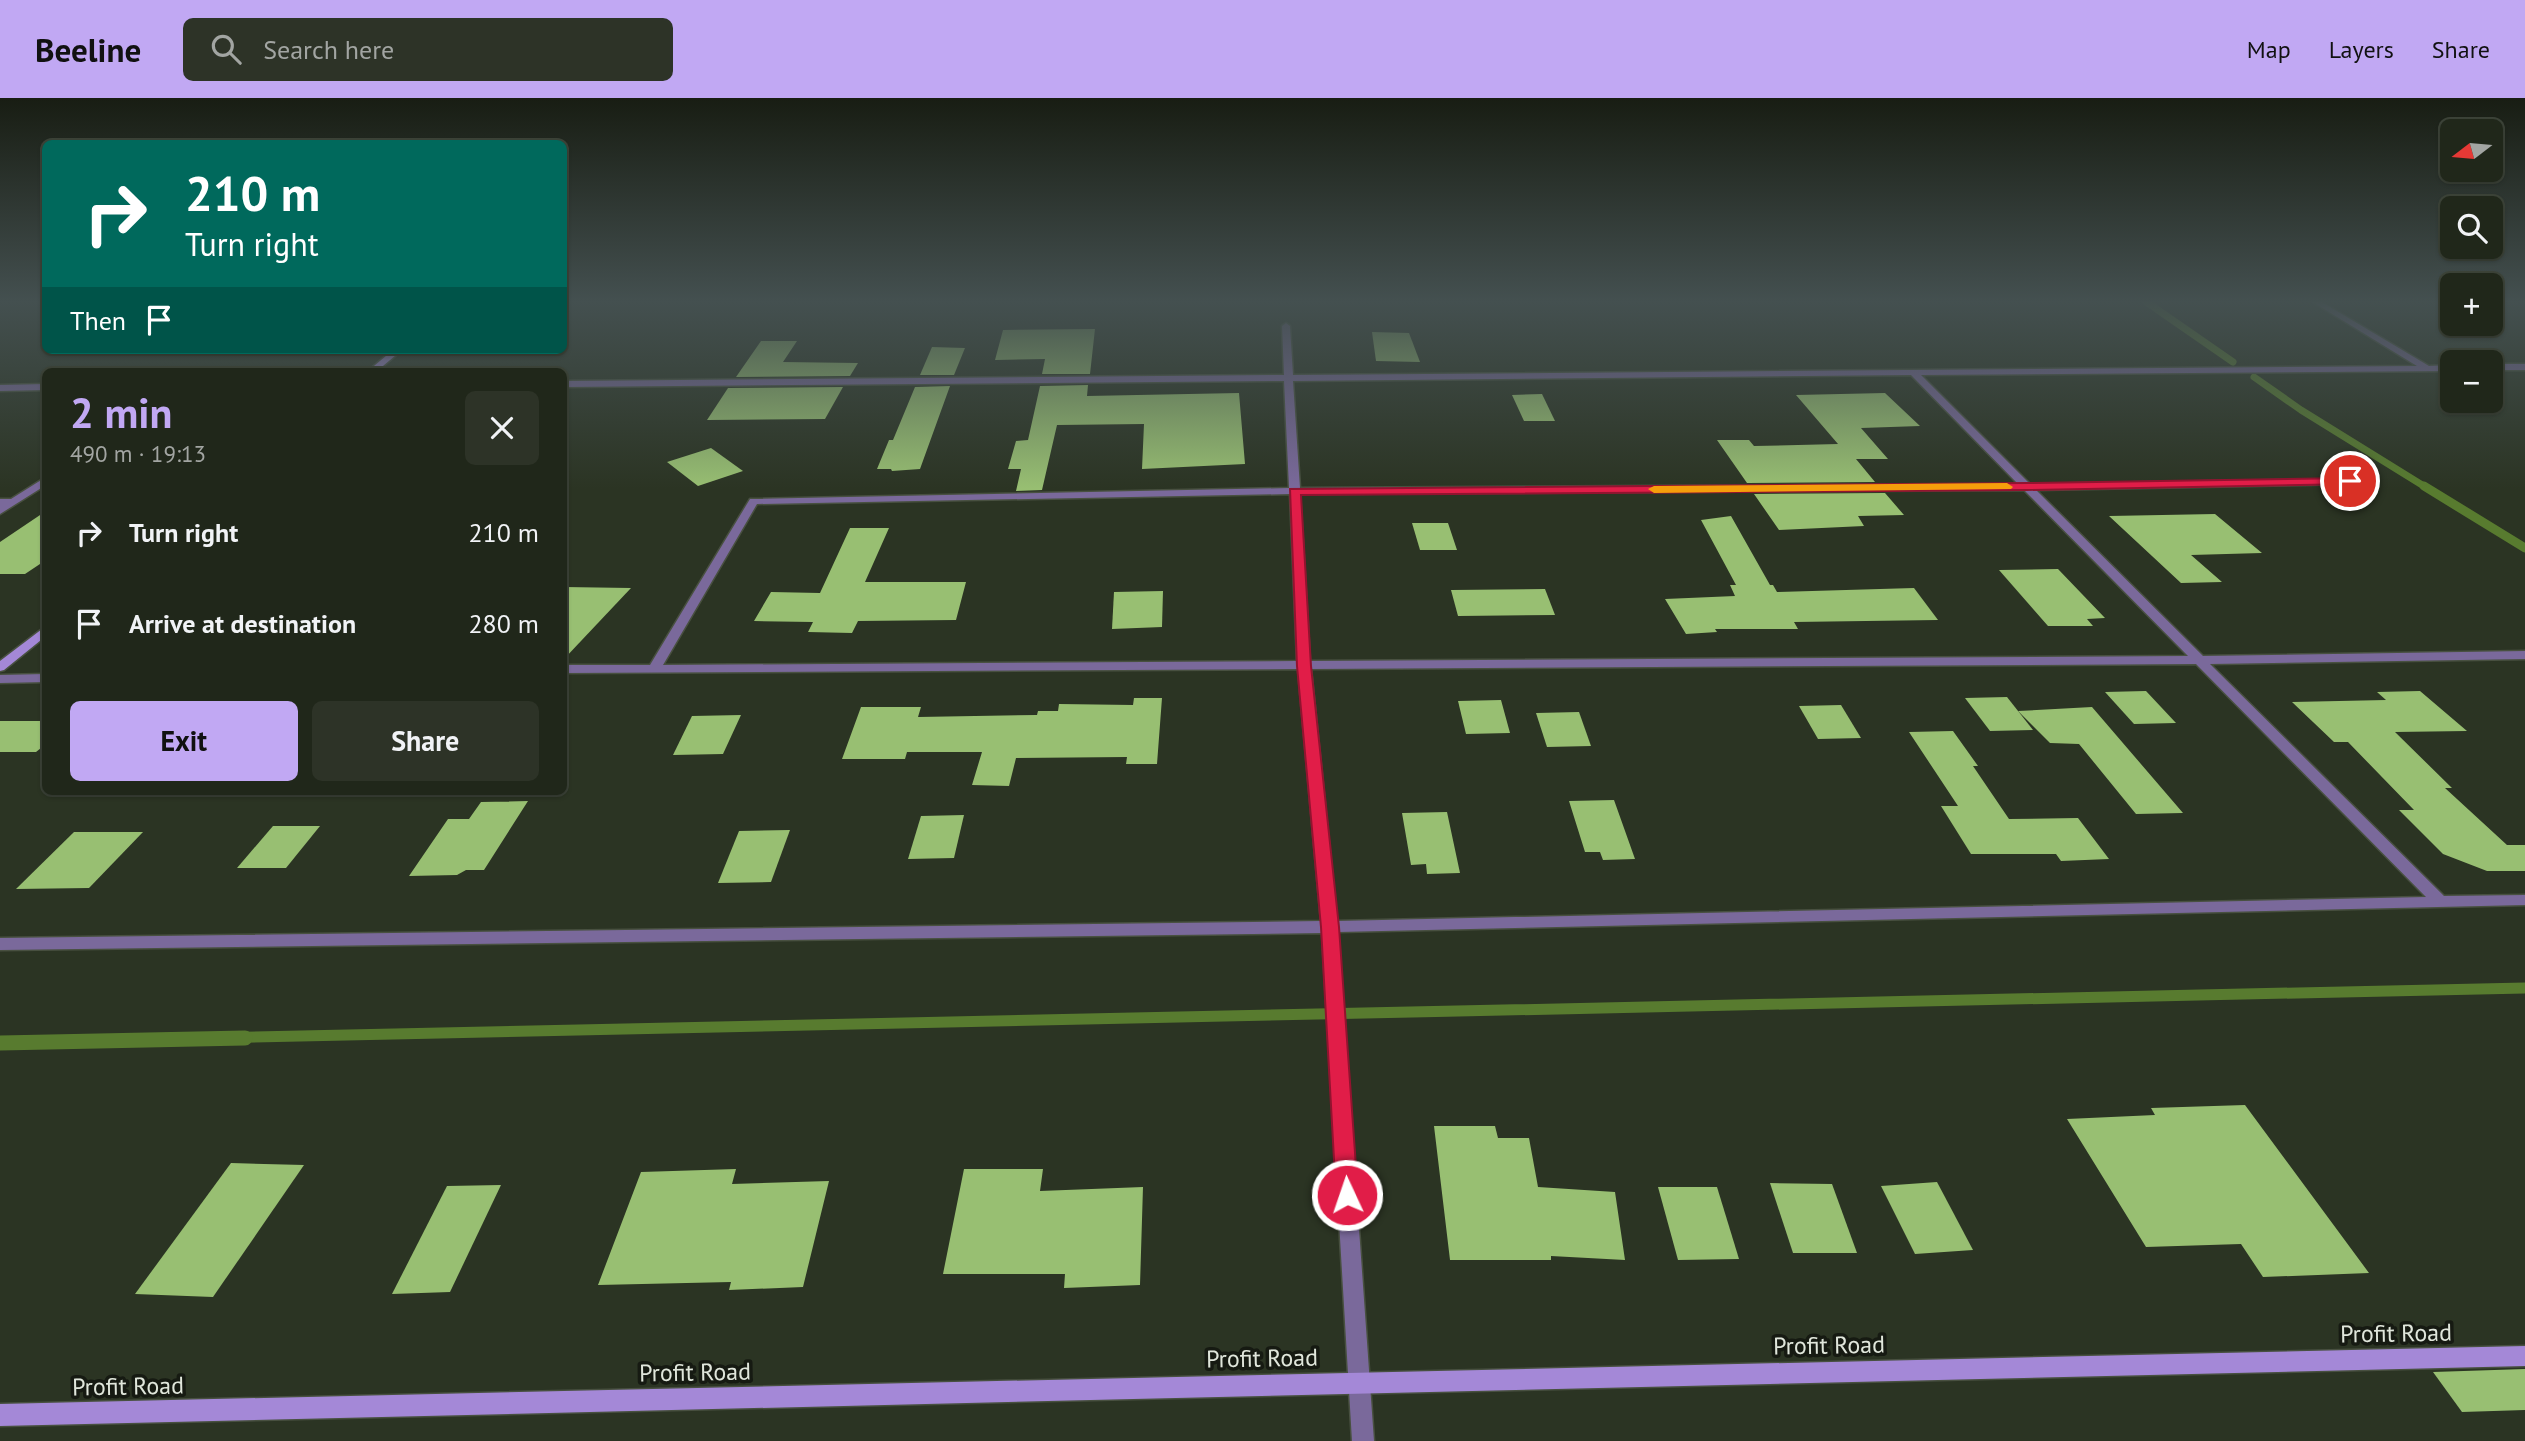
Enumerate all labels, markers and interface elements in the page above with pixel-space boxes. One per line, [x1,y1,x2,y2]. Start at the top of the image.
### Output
search box [183,18,673,81]
text: Beeline [35,28,141,71]
icon: search [207,30,245,68]
text: Search here [263,33,394,66]
text: Map [2247,34,2291,65]
text: Layers [2329,34,2394,65]
text: Share [2432,34,2490,65]
north arrow [2440,119,2502,182]
map controls [2440,119,2503,413]
text: 210 m [185,161,320,225]
icon: right [70,168,161,259]
button: search [2440,196,2503,259]
text: Turn right [185,223,319,265]
button: + [2440,273,2503,336]
icon: arrive [140,301,178,339]
text: Then [70,304,126,337]
button: − [2440,350,2503,413]
text: 2 min [70,385,172,440]
button: close [465,391,539,465]
text: 490 m · 19:13 [70,439,206,468]
pin [2320,451,2380,511]
icon: arrive [2331,462,2369,500]
icon: right [70,514,108,552]
text: Turn right [129,516,238,549]
text: 210 m [468,516,539,549]
icon: arrive [70,605,108,643]
text: Arrive at destination [129,607,356,640]
text: 280 m [468,607,539,640]
button: Exit [70,701,298,781]
button: Share [312,701,539,781]
position arrow [1310,1158,1384,1232]
street label: Profit Road [2340,1317,2452,1349]
street label: Profit Road [1773,1329,1885,1361]
street label: Profit Road [1206,1342,1318,1374]
street label: Profit Road [639,1356,751,1388]
street label: Profit Road [72,1370,184,1402]

